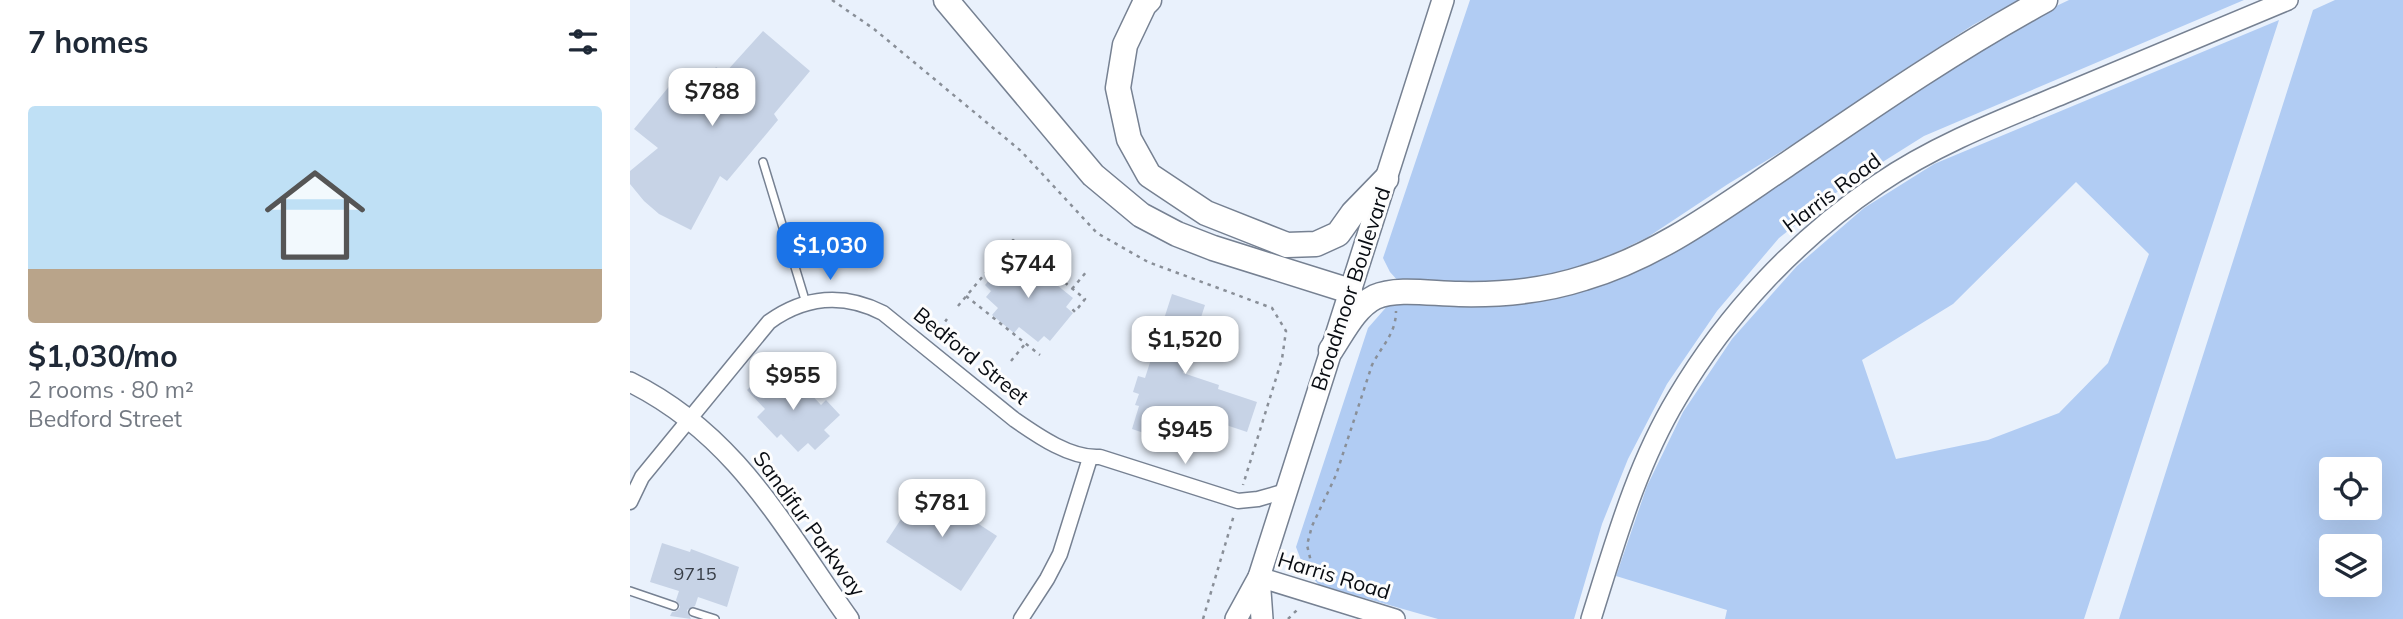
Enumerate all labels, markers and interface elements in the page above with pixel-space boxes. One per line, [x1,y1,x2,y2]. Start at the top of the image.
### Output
text: 7 homes [28,23,149,61]
icon: filters [564,23,602,61]
pin: $788 [671,68,753,128]
text: $788 [684,76,740,105]
street label: Harris Road [1777,147,1886,238]
icon: home [252,152,378,278]
street label: Broadmoor Boulevard [1305,183,1395,394]
pin: $1,030 [773,222,887,282]
text: $1,030 [793,230,867,259]
pin: $744 [987,240,1069,300]
text: $744 [1000,248,1056,277]
street label: Bedford Street [909,301,1035,410]
pin: $1,520 [1128,316,1242,376]
text: $1,520 [1148,324,1222,353]
text: $1,030/mo [28,337,178,375]
pin: $955 [752,352,834,412]
text: $955 [765,360,821,389]
text: 2 rooms · 80 m² [28,375,194,404]
text: Bedford Street [28,404,182,433]
pin: $945 [1144,406,1226,466]
text: $945 [1157,414,1213,443]
street label: Sandifur Parkway [748,446,871,601]
map controls [2319,457,2382,597]
button: locate [2319,457,2382,520]
pin: $781 [901,480,983,539]
text: $781 [914,487,970,516]
button: layers [2319,534,2382,597]
street label: Harris Road [1275,546,1394,604]
house number: 9715 [673,562,717,585]

